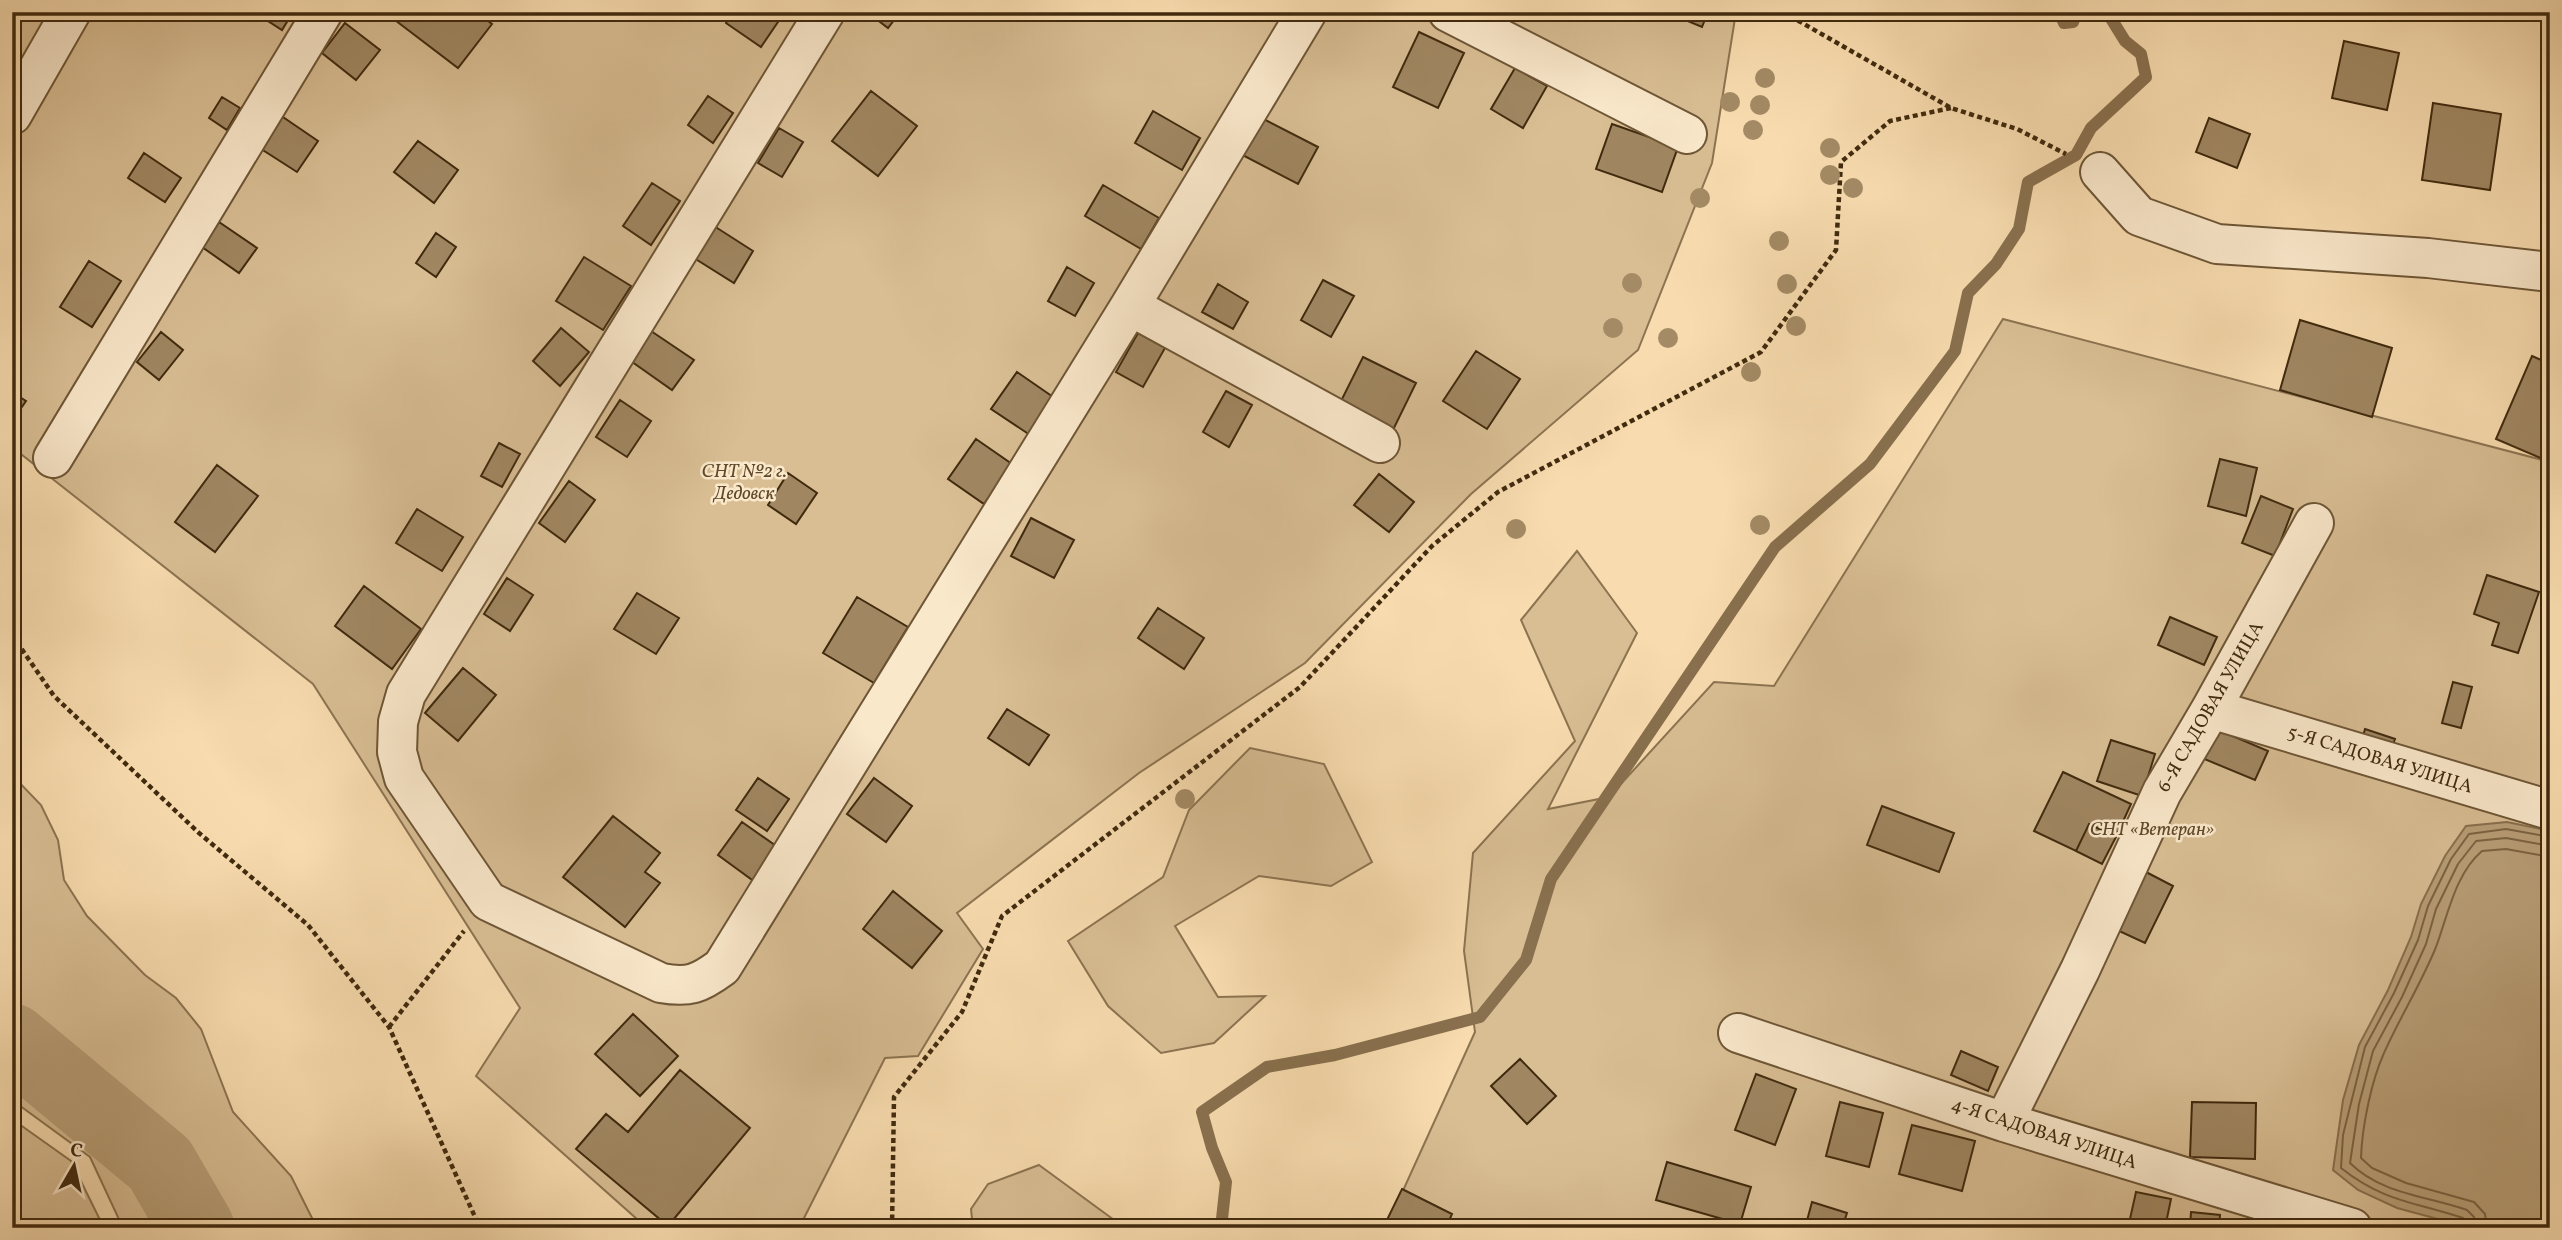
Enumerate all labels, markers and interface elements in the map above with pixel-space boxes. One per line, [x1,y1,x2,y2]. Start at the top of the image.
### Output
park label: СНТ №2 г. Дедовск [702,459,786,507]
street label: 6-Я САДОВАЯ УЛИЦА [2151,617,2271,797]
street label: 5-Я САДОВАЯ УЛИЦА [2284,719,2476,801]
park label: СНТ «Ветеран» [2090,817,2214,843]
street label: 4-Я САДОВАЯ УЛИЦА [1948,1092,2140,1176]
north arrow [38,1132,108,1202]
text: С [68,1137,84,1165]

